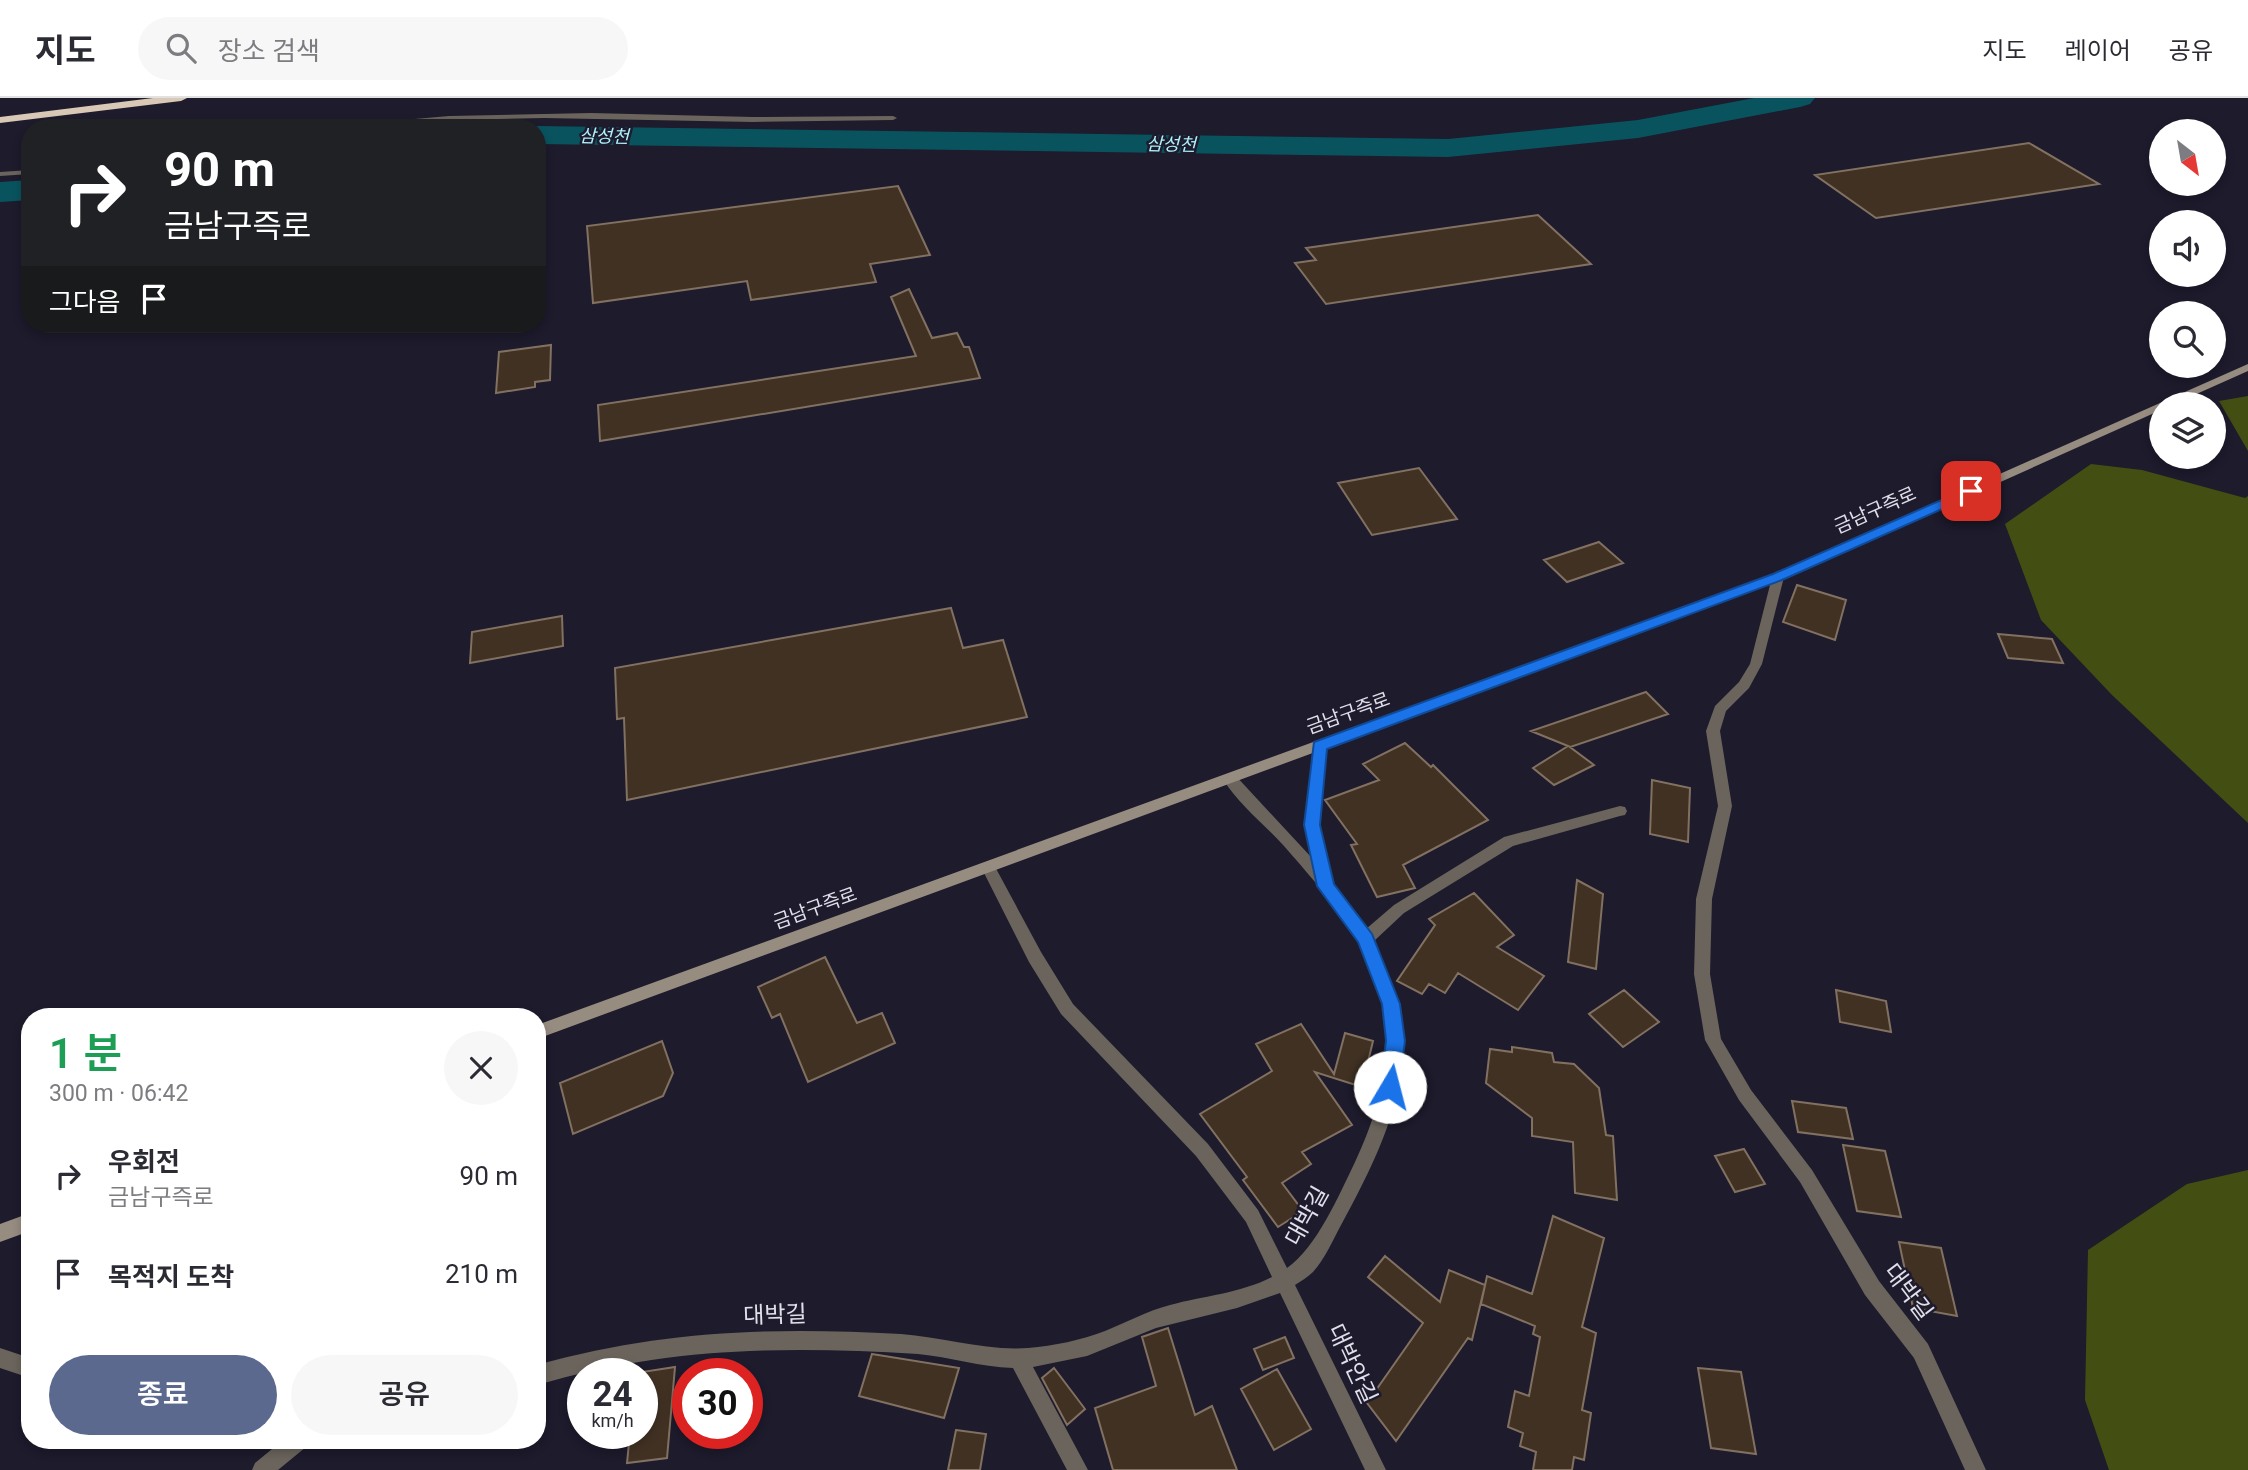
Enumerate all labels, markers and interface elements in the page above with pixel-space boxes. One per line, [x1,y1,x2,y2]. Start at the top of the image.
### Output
search box [138,17,628,80]
icon: search [162,29,200,67]
text: 지도 [35,31,96,70]
text: 장소 검색 [218,36,320,66]
text: 지도 [1982,37,2027,65]
text: 레이어 [2065,37,2131,65]
text: 공유 [2169,37,2213,65]
north arrow [2149,119,2226,196]
map controls [2149,119,2226,469]
water label: 삼성천 [579,125,631,147]
water label: 삼성천 [1146,133,1198,155]
text: 90 m [164,141,275,198]
icon: right [49,147,140,238]
text: 금남구즉로 [164,207,311,245]
button: sound [2149,210,2226,287]
icon: arrive [135,280,173,318]
text: 그다음 [49,287,121,317]
button: search [2149,301,2226,378]
button: layers [2149,392,2226,469]
pin [1941,461,2001,521]
icon: arrive [1952,472,1990,510]
street label: 금남구즉로 [1830,482,1920,538]
street label: 금남구즉로 [1303,687,1393,739]
street label: 금남구즉로 [770,882,860,934]
text: 1 분 [49,1029,122,1078]
button: close [444,1031,518,1105]
position arrow [1353,1050,1427,1124]
text: 300 m · 06:42 [49,1080,188,1107]
text: 우회전 [108,1147,180,1177]
icon: right [49,1157,87,1195]
text: 90 m [460,1161,518,1191]
street label: 대박길 [1280,1182,1334,1250]
text: 금남구즉로 [108,1184,214,1211]
icon: arrive [49,1255,87,1293]
text: 210 m [445,1259,518,1289]
street label: 대박길 [1878,1259,1938,1325]
text: 목적지 도착 [108,1262,234,1292]
street label: 대박길 [743,1300,807,1330]
street label: 대박안길 [1322,1320,1382,1408]
button: 종료 [49,1355,277,1435]
button: 공유 [291,1355,518,1435]
speed limit sign: 30 [672,1358,763,1449]
text: 24 [592,1374,633,1415]
text: km/h [591,1410,634,1431]

